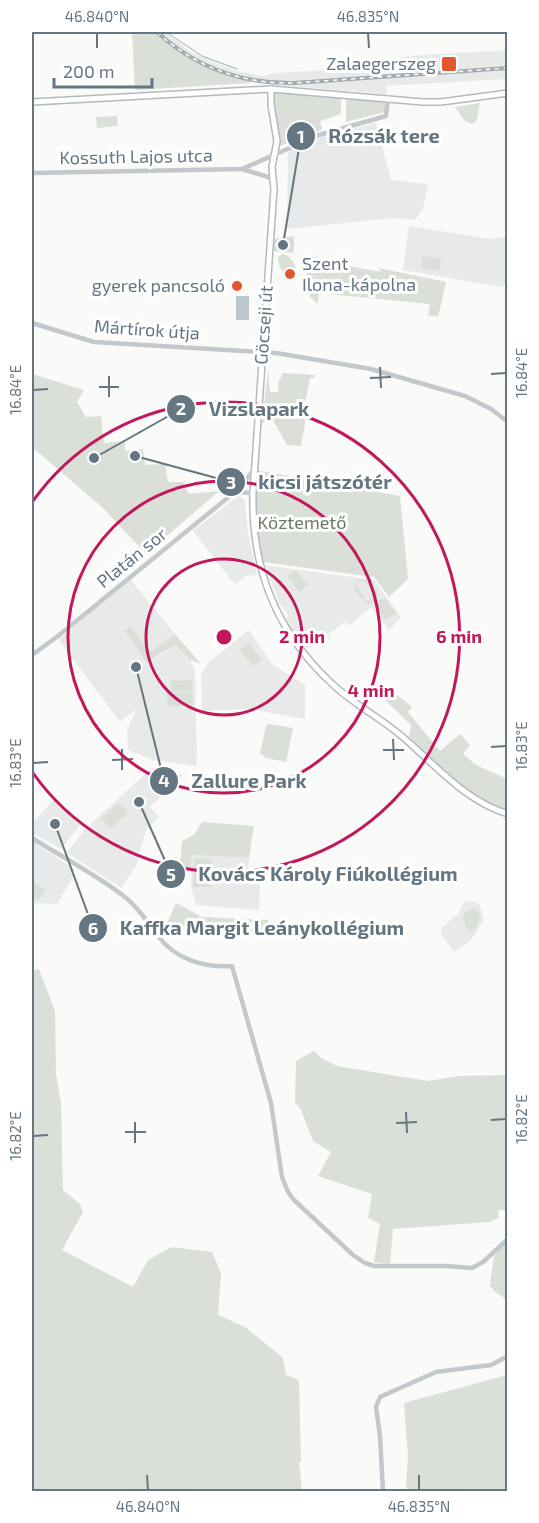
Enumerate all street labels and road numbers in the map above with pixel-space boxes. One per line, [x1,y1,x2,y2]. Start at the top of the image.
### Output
street label: Kossuth Lajos utca [59,144,213,168]
street label: Göcseji út [249,285,277,365]
street label: Mártírok útja [93,314,201,344]
street label: Platán sor [92,522,171,592]

